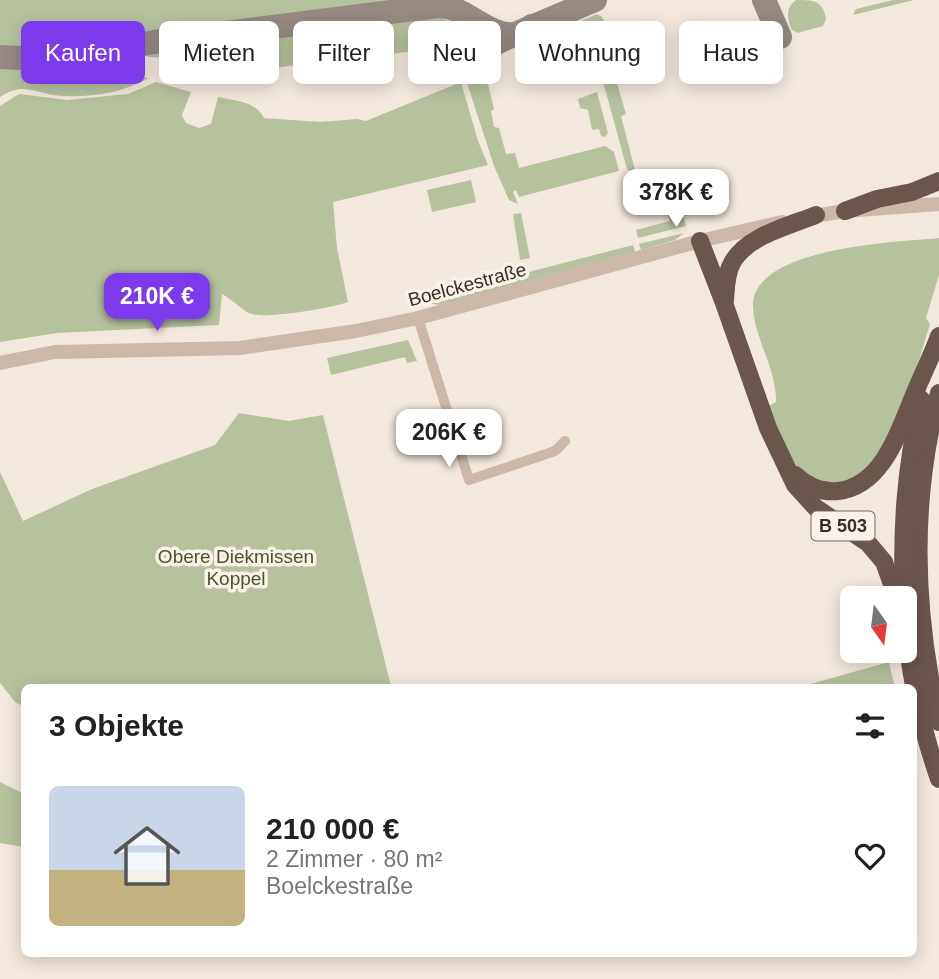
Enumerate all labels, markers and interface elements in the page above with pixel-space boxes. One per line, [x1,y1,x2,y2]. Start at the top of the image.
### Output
chip: Kaufen [21,21,145,84]
chip: Mieten [159,21,279,84]
chip: Filter [293,21,394,84]
chip: Neu [408,21,501,84]
chip: Wohnung [515,21,665,84]
chip: Haus [679,21,783,84]
pin: 378K € [619,170,733,229]
text: 378K € [639,179,713,205]
street label: Boelckestraße [406,259,529,310]
pin: 210K € [100,274,214,333]
text: 210K € [120,283,194,309]
pin: 206K € [392,410,506,469]
text: 206K € [412,419,486,445]
road number: B 503 [812,512,874,540]
park label: Obere Diekmissen Koppel [158,546,314,589]
north arrow [840,586,917,663]
map controls [840,586,917,663]
icon: filters [851,707,889,745]
text: 3 Objekte [49,709,184,742]
text: 210 000 € [266,812,399,845]
icon: home [105,814,189,898]
icon: heart [851,837,889,875]
text: 2 Zimmer · 80 m² [266,846,442,872]
text: Boelckestraße [266,873,413,899]

